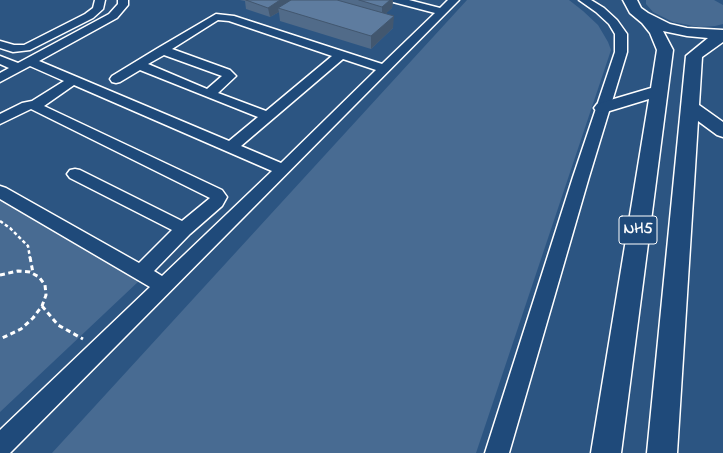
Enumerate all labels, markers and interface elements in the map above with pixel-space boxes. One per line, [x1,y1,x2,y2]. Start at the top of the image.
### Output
road number: NH5 [619,216,657,244]

